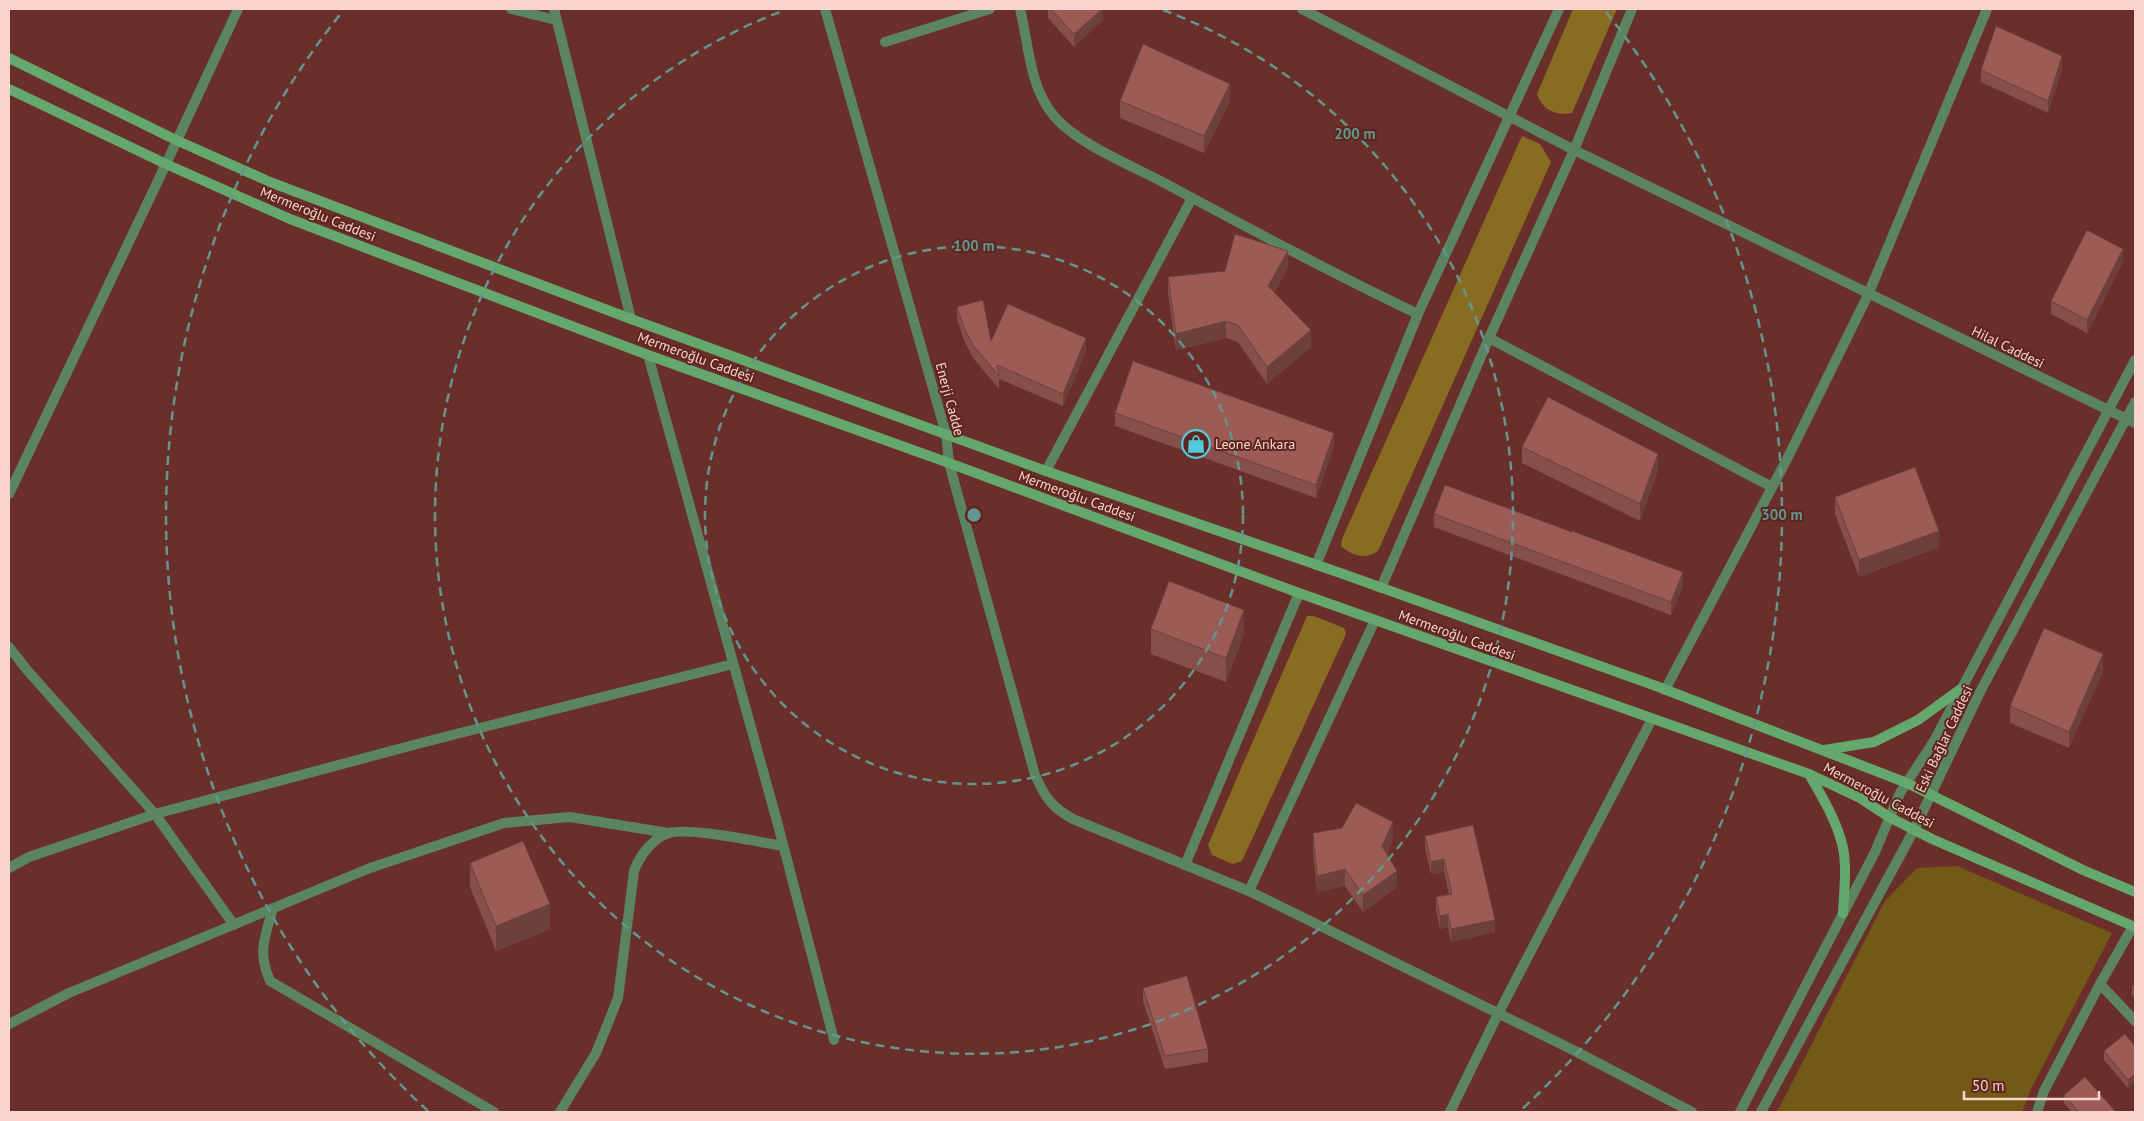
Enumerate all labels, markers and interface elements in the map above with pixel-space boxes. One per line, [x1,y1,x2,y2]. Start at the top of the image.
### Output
text: 200 m [1334,124,1376,143]
street label: Mermeroğlu Caddesi [258,183,378,245]
text: 100 m [953,236,995,255]
street label: Hilal Caddesi [1969,322,2047,372]
street label: Mermeroğlu Caddesi [635,327,757,387]
street label: Enerji Cadde [932,360,968,438]
shop icon: Leone Ankara [1181,429,1211,459]
place label: Leone Ankara [1215,435,1295,453]
street label: Mermeroğlu Caddesi [1016,466,1138,526]
text: 300 m [1761,505,1803,524]
centre of rings [965,506,983,524]
street label: Mermeroğlu Caddesi [1396,605,1518,665]
street label: Eski Bağlar Caddesi [1911,682,1977,796]
street label: Mermeroğlu Caddesi [1820,758,1938,832]
scale bar [1964,1068,2099,1100]
text: 50 m [1972,1076,2005,1095]

